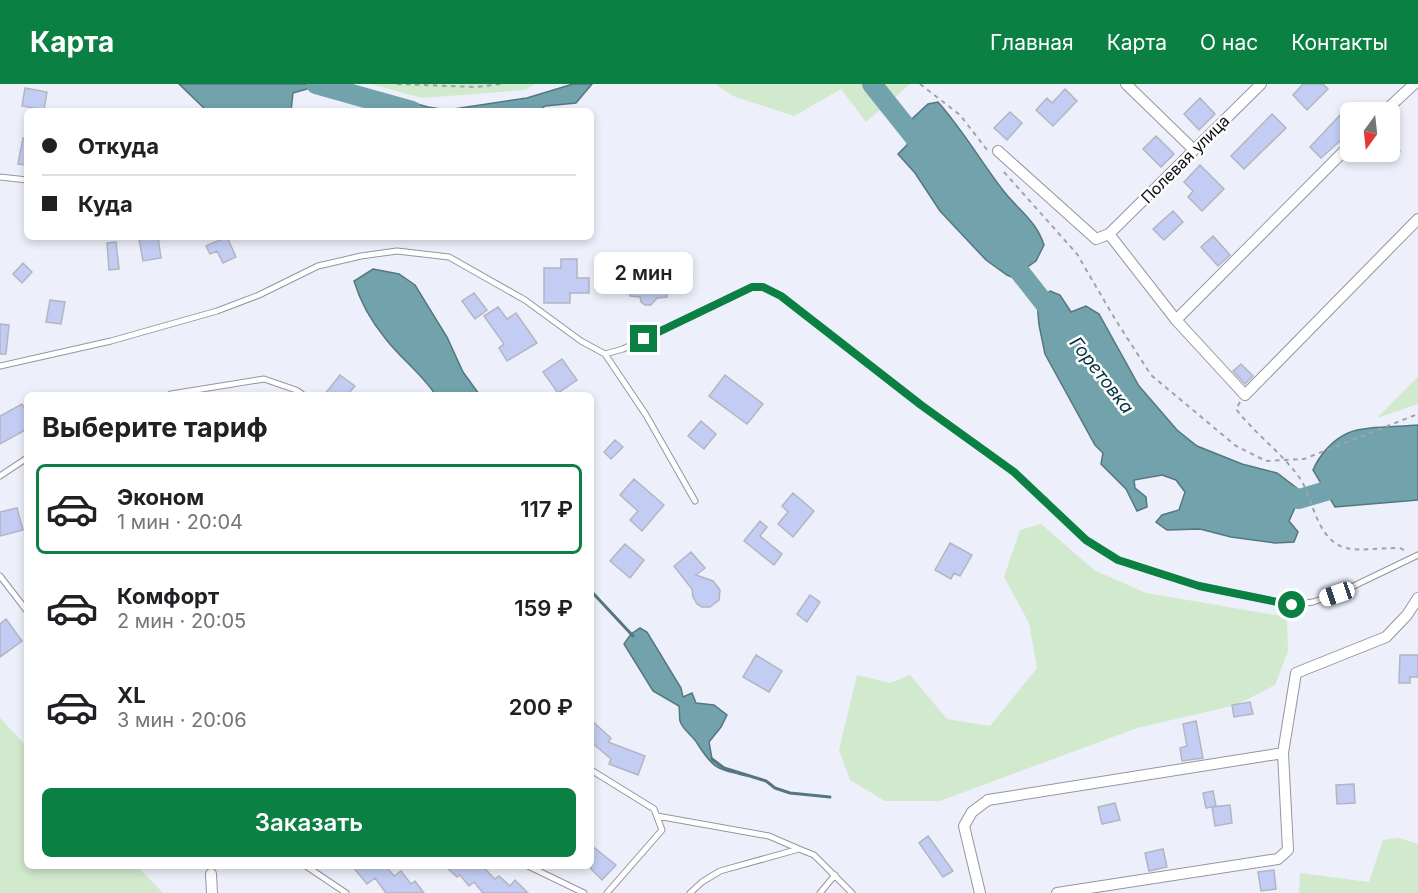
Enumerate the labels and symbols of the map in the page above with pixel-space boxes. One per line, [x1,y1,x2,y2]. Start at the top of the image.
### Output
north arrow [1340,102,1400,162]
street label: Полевая улица [1137,111,1233,207]
callout: 2 мин [594,252,694,294]
route end [630,325,657,352]
water label: Горетовка [1066,333,1138,417]
car [1317,580,1357,608]
route start [1278,591,1305,618]

